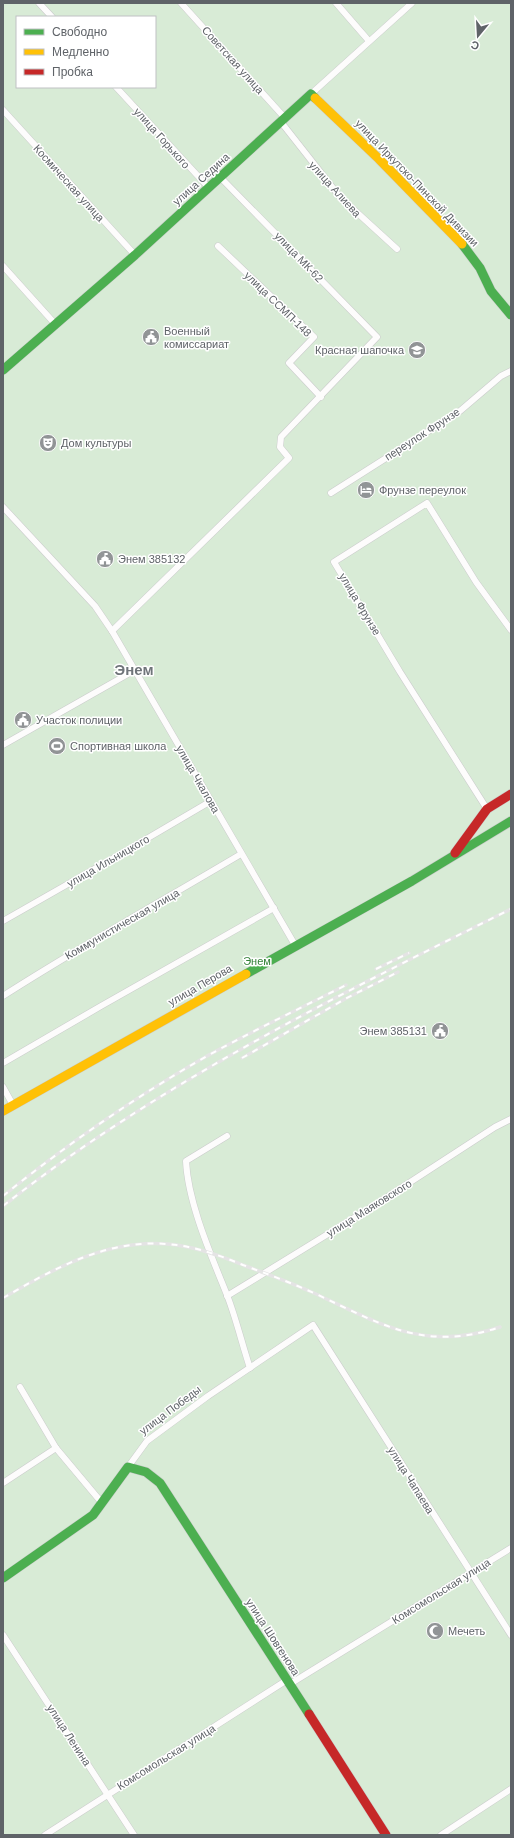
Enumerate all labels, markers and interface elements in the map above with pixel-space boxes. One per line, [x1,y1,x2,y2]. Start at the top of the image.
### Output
legend [16,16,156,88]
north arrow [458,16,498,56]
street label: Советская улица [200,24,267,97]
text: Свободно [52,25,107,39]
text: С [469,39,481,52]
text: Медленно [52,45,109,59]
text: Пробка [52,65,93,79]
street label: улица Горького [132,105,192,171]
street label: улица Иркутско-Пинской Дивизии [353,117,481,249]
street label: Космическая улица [31,142,107,225]
street label: улица Седина [170,150,232,208]
street label: улица Алиева [307,159,364,220]
street label: улица МК-62 [272,230,326,284]
street label: улица ССМП-148 [242,269,314,339]
place label: Военный комиссариат [164,325,229,350]
public building icon: Военный комиссариат [141,327,161,347]
school or university icon: Красная шапочка [407,340,427,360]
place label: Красная шапочка [315,344,405,356]
street label: переулок Фрунзе [382,405,462,463]
theatre icon: Дом культуры [38,433,58,453]
place label: Дом культуры [61,437,131,449]
hotel icon: Фрунзе переулок [356,480,376,500]
place label: Фрунзе переулок [379,484,466,496]
public building icon: Энем 385132 [95,549,115,569]
place label: Энем 385132 [118,553,185,565]
street label: улица Фрунзе [337,571,383,637]
district label: Энем [115,661,153,678]
public building icon: Участок полиции [13,710,33,730]
place label: Участок полиции [36,714,122,726]
sports icon: Спортивная школа [47,736,67,756]
place label: Спортивная школа [70,740,167,752]
street label: улица Чкалова [174,743,223,816]
street label: улица Ильницкого [65,833,151,889]
street label: Коммунистическая улица [63,886,182,962]
park label: Энем [243,955,271,967]
street label: улица Перова [166,962,235,1008]
public building icon: Энем 385131 [430,1021,450,1041]
place label: Энем 385131 [360,1025,427,1037]
street label: улица Маяковского [324,1177,414,1239]
street label: улица Победы [137,1383,203,1437]
street label: улица Чапаева [386,1444,437,1516]
street label: Комсомольская улица [390,1555,493,1626]
street label: улица Шовгенова [244,1596,303,1678]
mosque icon: Мечеть [425,1621,445,1641]
place label: Мечеть [448,1625,486,1637]
street label: улица Ленина [45,1702,94,1769]
street label: Комсомольская улица [115,1721,218,1792]

